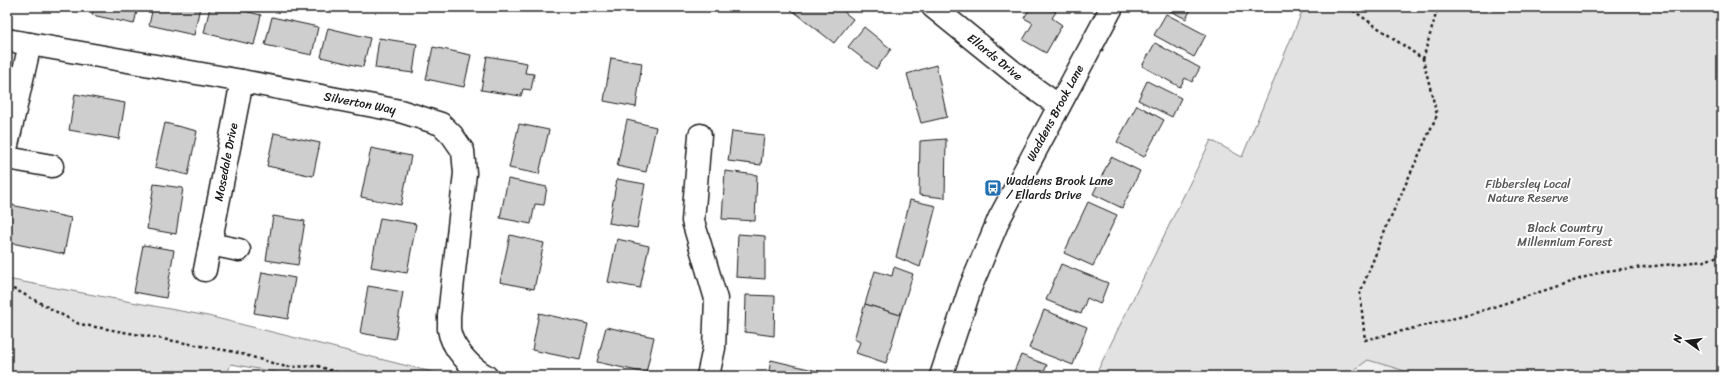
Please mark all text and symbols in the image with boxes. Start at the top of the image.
street label: Ellards Drive [962,28,1028,86]
street label: Waddens Brook Lane [1020,60,1090,165]
street label: Silverton Way [322,85,399,121]
street label: Mosedale Drive [208,121,244,203]
place label: Waddens Brook Lane / Ellards Drive [1006,170,1113,206]
park label: Fibbersley Local Nature Reserve [1486,173,1571,209]
bus stop icon: Waddens Brook Lane / Ellards Drive [983,178,1003,198]
park label: Black Country Millennium Forest [1517,217,1613,253]
north arrow [1667,321,1707,361]
text: N [1667,332,1688,346]

